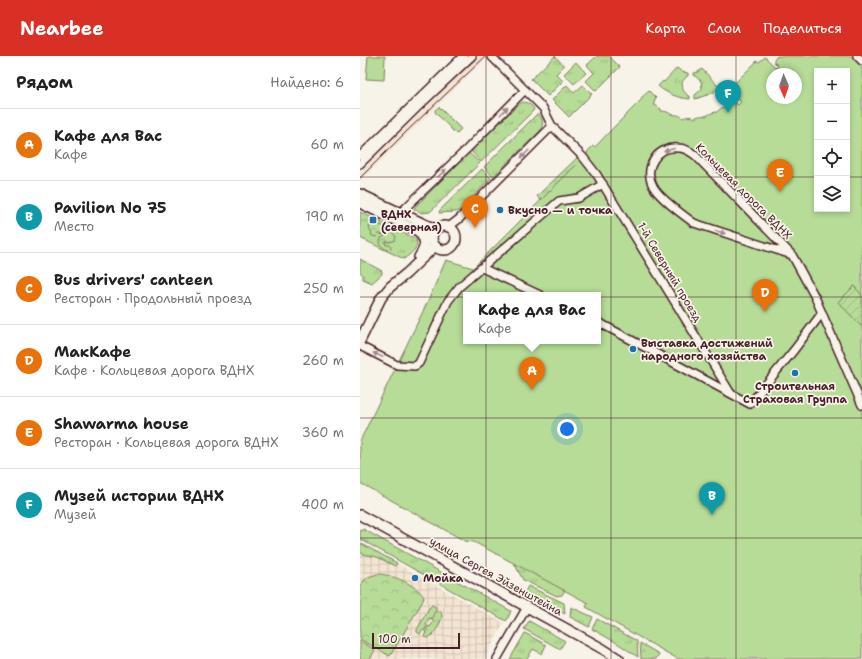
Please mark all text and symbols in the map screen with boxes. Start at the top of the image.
text: Nearbee [20,16,104,41]
text: Карта [645,19,686,37]
text: Слои [708,19,741,37]
text: Поделиться [763,19,842,37]
north arrow [766,68,802,104]
map controls [814,68,850,212]
button: + [814,68,850,104]
text: Рядом [16,71,73,93]
text: Найдено: 6 [270,74,344,91]
pin: F [715,80,741,113]
button: − [814,104,850,140]
one-way arrow [499,106,509,116]
text: Кафе для Вас [54,126,162,146]
text: A [24,136,34,153]
text: 60 m [311,136,344,153]
street label: Кольцевая дорога ВДНХ [692,140,795,243]
button: locate [814,140,850,176]
text: Кафе [54,146,88,163]
one-way arrow [662,147,674,153]
one-way arrow [520,149,530,159]
pin: E [767,159,793,192]
one-way arrow [437,168,447,178]
button: layers [814,176,850,212]
pin: C [462,195,488,228]
text: Pavilion No 75 [54,198,166,218]
place label: Вкусно — и точка [508,203,613,218]
marker: Вкусно — и точка [495,205,505,215]
place label: ВДНХ (северная) [381,207,442,235]
text: B [25,208,33,225]
text: 190 m [305,208,344,225]
marker: ВДНХ (северная) [368,215,378,225]
text: Место [54,218,94,235]
street label: 1-й Северный проезд [634,220,705,325]
one-way arrow [715,229,727,235]
text: Bus drivers' canteen [54,270,213,290]
pin: D [752,279,778,312]
text: C [25,280,33,297]
text: 250 m [303,280,344,297]
text: Ресторан · Продольный проезд [54,290,252,307]
popup [463,292,601,344]
text: Кафе для Вас [478,300,586,320]
text: Кафе [478,320,512,337]
place label: Выставка достижений народного хозяйства [641,336,773,364]
text: МакКафе [54,342,131,362]
marker: Выставка достижений народного хозяйства [628,344,638,354]
text: D [24,352,34,369]
text: 260 m [302,352,344,369]
one-way arrow [373,352,384,359]
pin: A [519,357,545,390]
text: Кафе · Кольцевая дорога ВДНХ [54,362,254,379]
marker: Строительная Страховая Группа [790,368,800,378]
place label: Строительная Страховая Группа [743,379,848,407]
text: Shawarma house [54,414,189,434]
your location [557,419,577,439]
text: E [25,424,33,441]
text: 360 m [302,424,344,441]
text: Ресторан · Кольцевая дорога ВДНХ [54,434,279,451]
pin: B [699,482,725,515]
text: Музей истории ВДНХ [54,486,224,506]
text: F [25,496,33,513]
text: 400 m [301,496,344,513]
text: Музей [54,506,96,523]
street label: улица Сергея Эйзенштейна [427,534,565,619]
place label: Мойка [423,571,464,586]
marker: Мойка [410,573,420,583]
scale bar [372,631,460,650]
text: 100 m [378,632,411,647]

